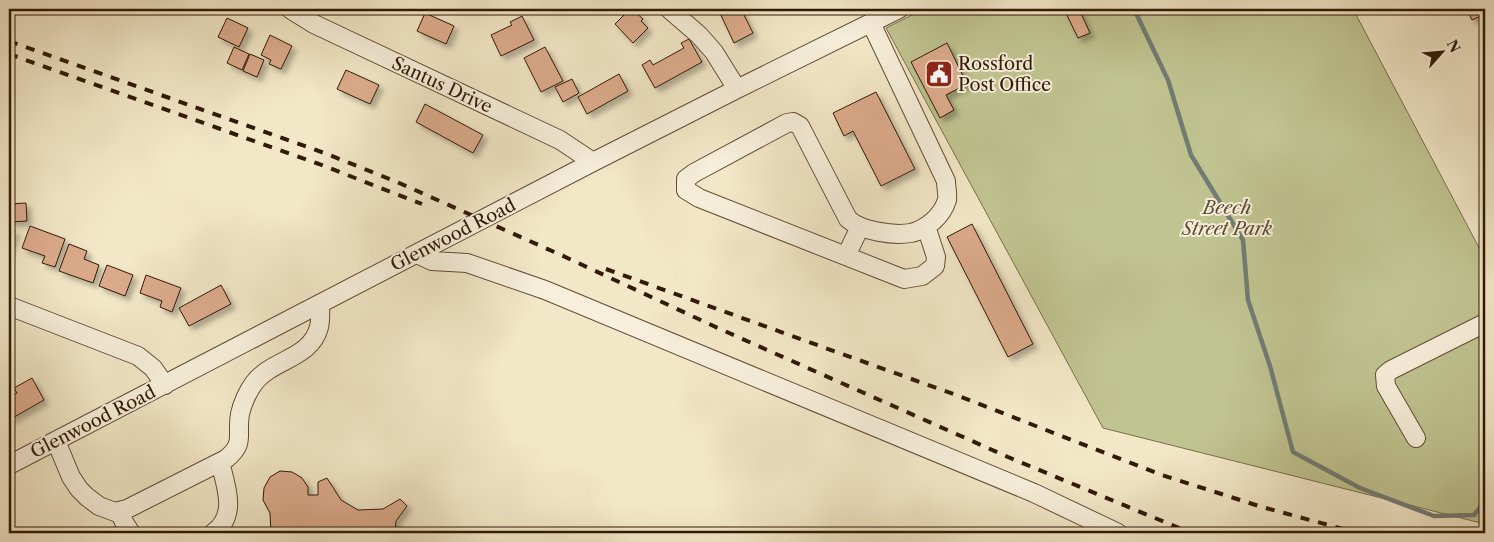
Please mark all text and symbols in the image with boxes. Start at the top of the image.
north arrow [1416,28,1466,78]
text: N [1443,37,1464,56]
street label: Santus Drive [388,52,496,118]
place label: Rossford Post Office [958,53,1051,96]
public building icon: Rossford Post Office [924,59,954,89]
street label: Glenwood Road [387,194,519,276]
park label: Beech Street Park [1181,197,1273,240]
street label: Glenwood Road [27,381,159,463]

